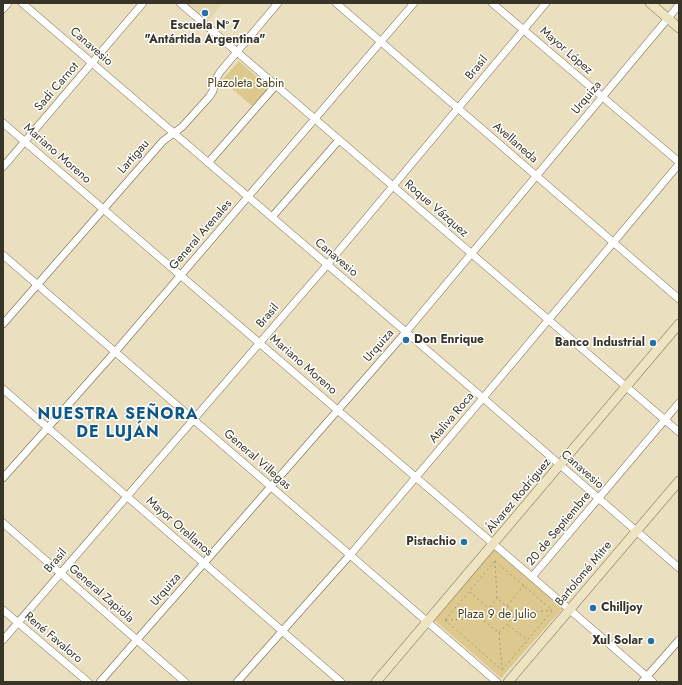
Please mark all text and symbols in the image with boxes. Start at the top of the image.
marker: Escuela Nº 7 "Antártida Argentina" [200,8,210,18]
place label: Escuela Nº 7 "Antártida Argentina" [144,19,266,47]
street label: Mayor López [537,24,595,78]
street label: Canavesio [67,25,115,69]
street label: Brasil [463,53,491,83]
street label: Sadi Carnot [32,60,82,114]
park label: Plazoleta Sabin [208,77,284,91]
street label: Urquiza [569,78,605,118]
street label: Avellaneda [490,120,540,166]
street label: Mariano Moreno [21,121,93,187]
street label: Lartigau [115,137,153,177]
street label: Roque Vázquez [401,177,471,241]
street label: General Arenales [167,197,235,273]
street label: Canavesio [312,236,360,280]
street label: Brasil [254,301,282,331]
street label: Urquiza [361,327,397,365]
street label: Mariano Moreno [267,332,339,398]
place label: Don Enrique [414,333,484,347]
marker: Don Enrique [401,335,411,345]
place label: Banco Industrial [555,336,645,350]
marker: Banco Industrial [648,338,658,348]
street label: Ataliva Roca [427,390,477,446]
district label: NUESTRA SEÑORA DE LUJÁN [37,405,199,443]
street label: General Villegas [220,427,294,493]
street label: Canavesio [558,448,606,492]
street label: Álvarez Rodríguez [484,456,554,536]
street label: 20 de Septiembre [524,489,594,569]
street label: Mayor Orellanos [143,494,215,560]
place label: Pistachio [406,535,456,549]
marker: Pistachio [459,537,469,547]
street label: Bartolomé Mitre [553,539,615,609]
street label: Brasil [42,546,70,576]
street label: General Zapiola [65,562,137,626]
street label: Urquiza [148,571,184,609]
place label: Chilljoy [601,601,642,615]
marker: Chilljoy [588,603,598,613]
park label: Plaza 9 de Julio [458,608,536,622]
street label: René Favaloro [21,610,85,666]
place label: Xul Solar [592,634,643,648]
marker: Xul Solar [646,636,656,646]

